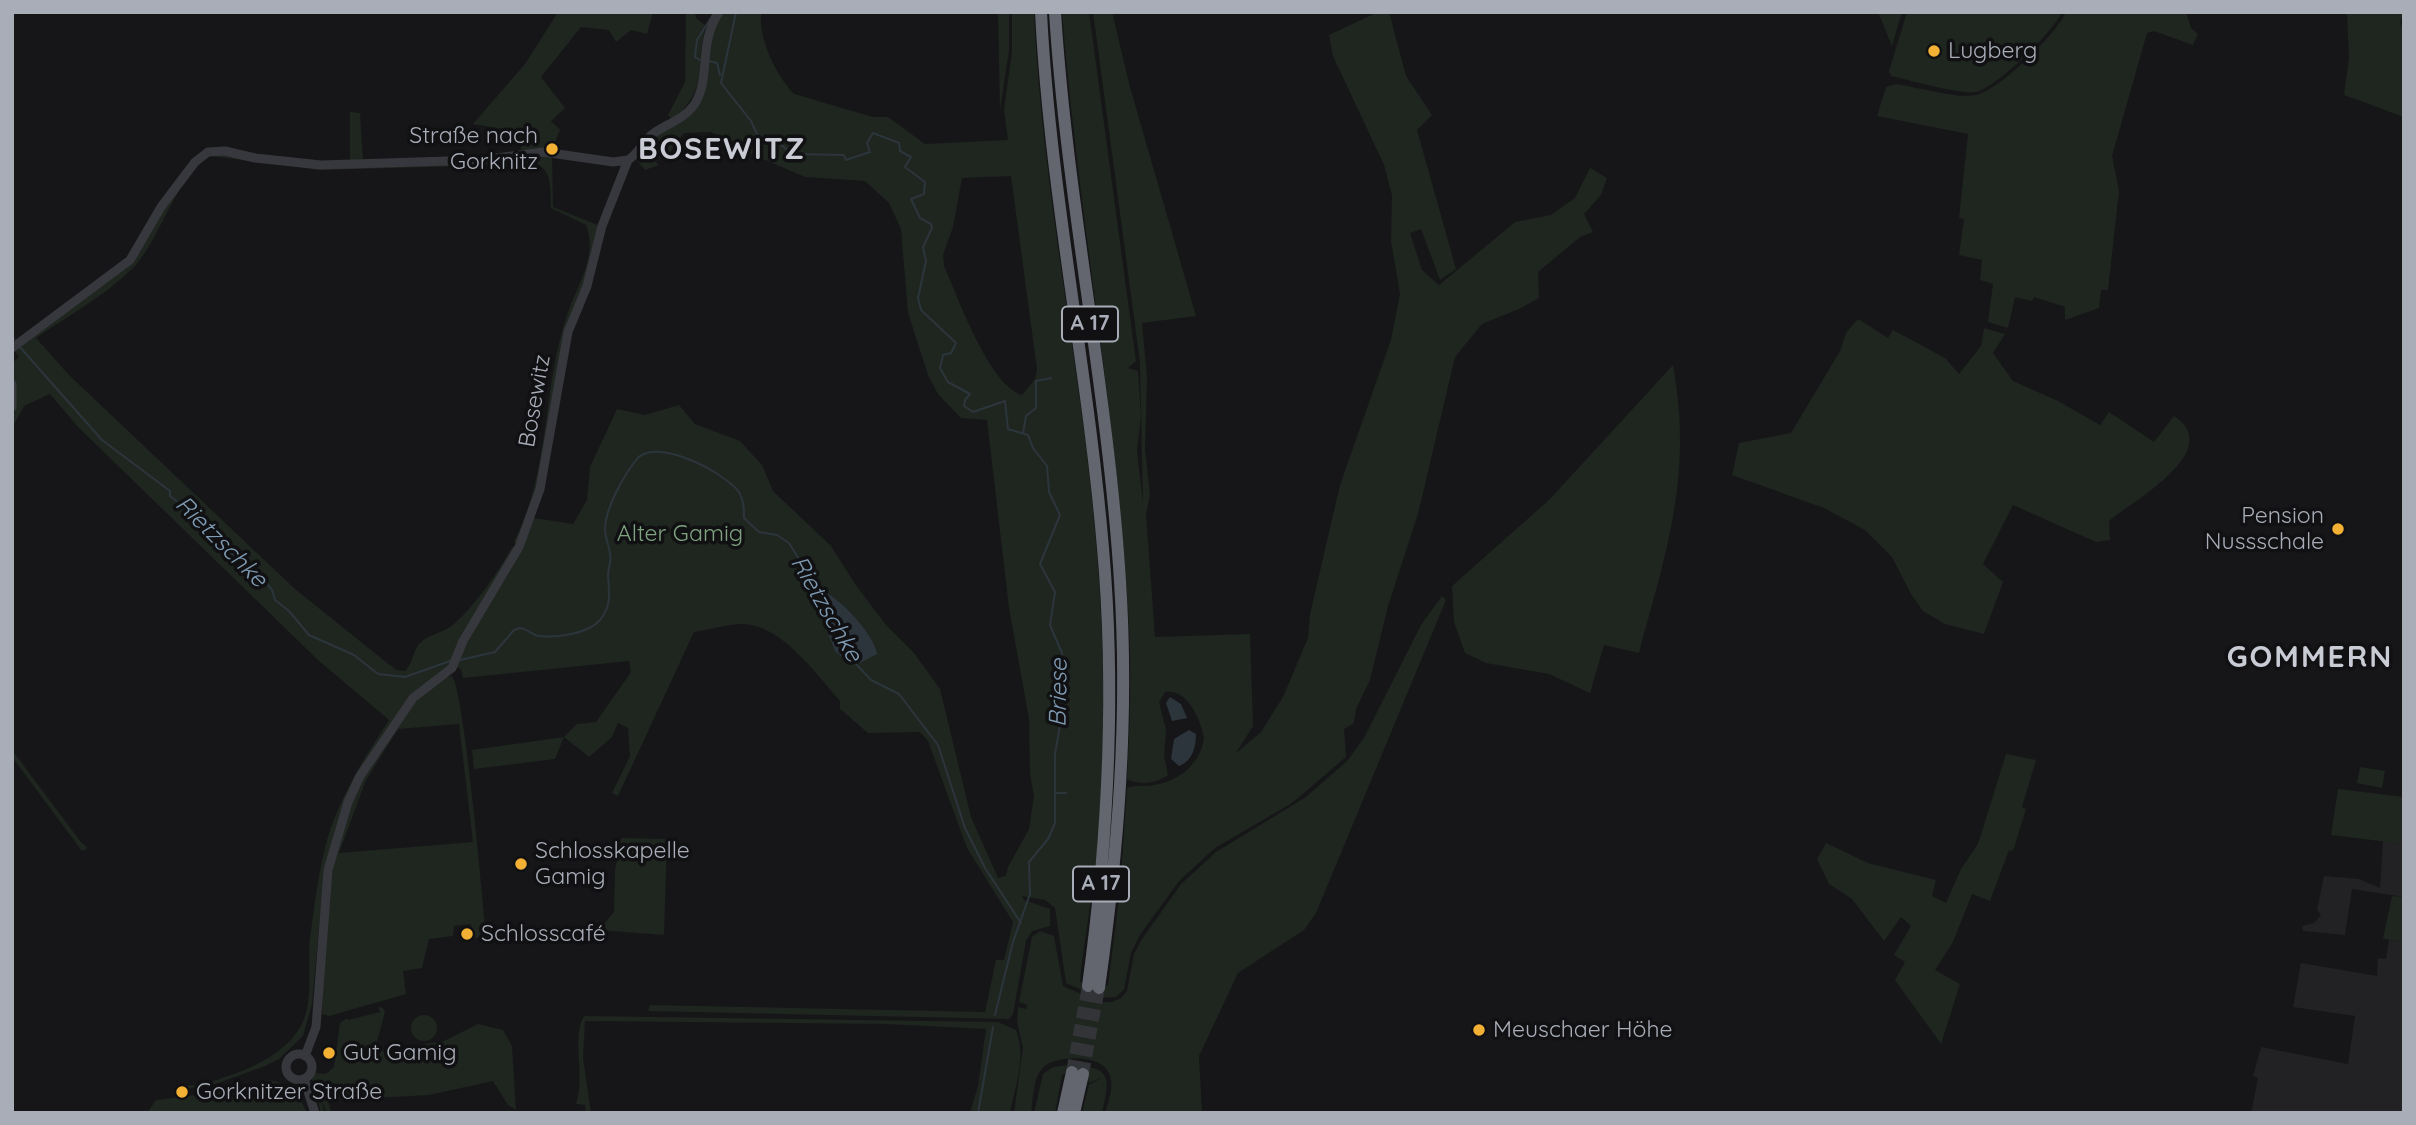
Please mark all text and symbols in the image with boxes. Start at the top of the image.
place label: Lugberg [1948,37,2037,65]
marker: Lugberg [1926,43,1942,59]
place label: Straße nach Gorknitz [409,122,538,176]
district label: BOSEWITZ [639,132,805,168]
marker: Straße nach Gorknitz [544,141,560,157]
road number: A 17 [1062,306,1118,342]
street label: Bosewitz [513,352,557,450]
water label: Rietzschke [169,490,273,594]
place label: Pension Nussschale [2205,502,2324,556]
park label: Alter Gamig [617,520,743,548]
marker: Pension Nussschale [2330,521,2346,537]
water label: Rietzschke [784,551,868,667]
district label: GOMMERN [2228,640,2392,676]
water label: Briese [1044,659,1074,727]
place label: Schlosskapelle Gamig [535,837,690,891]
marker: Schlosskapelle Gamig [513,856,529,872]
road number: A 17 [1073,866,1129,902]
place label: Schlosscafé [481,920,606,948]
marker: Schlosscafé [459,926,475,942]
place label: Meuschaer Höhe [1493,1016,1672,1044]
marker: Meuschaer Höhe [1471,1022,1487,1038]
place label: Gut Gamig [343,1039,457,1067]
marker: Gut Gamig [321,1045,337,1061]
place label: Gorknitzer Straße [196,1078,382,1106]
marker: Gorknitzer Straße [174,1084,190,1100]

